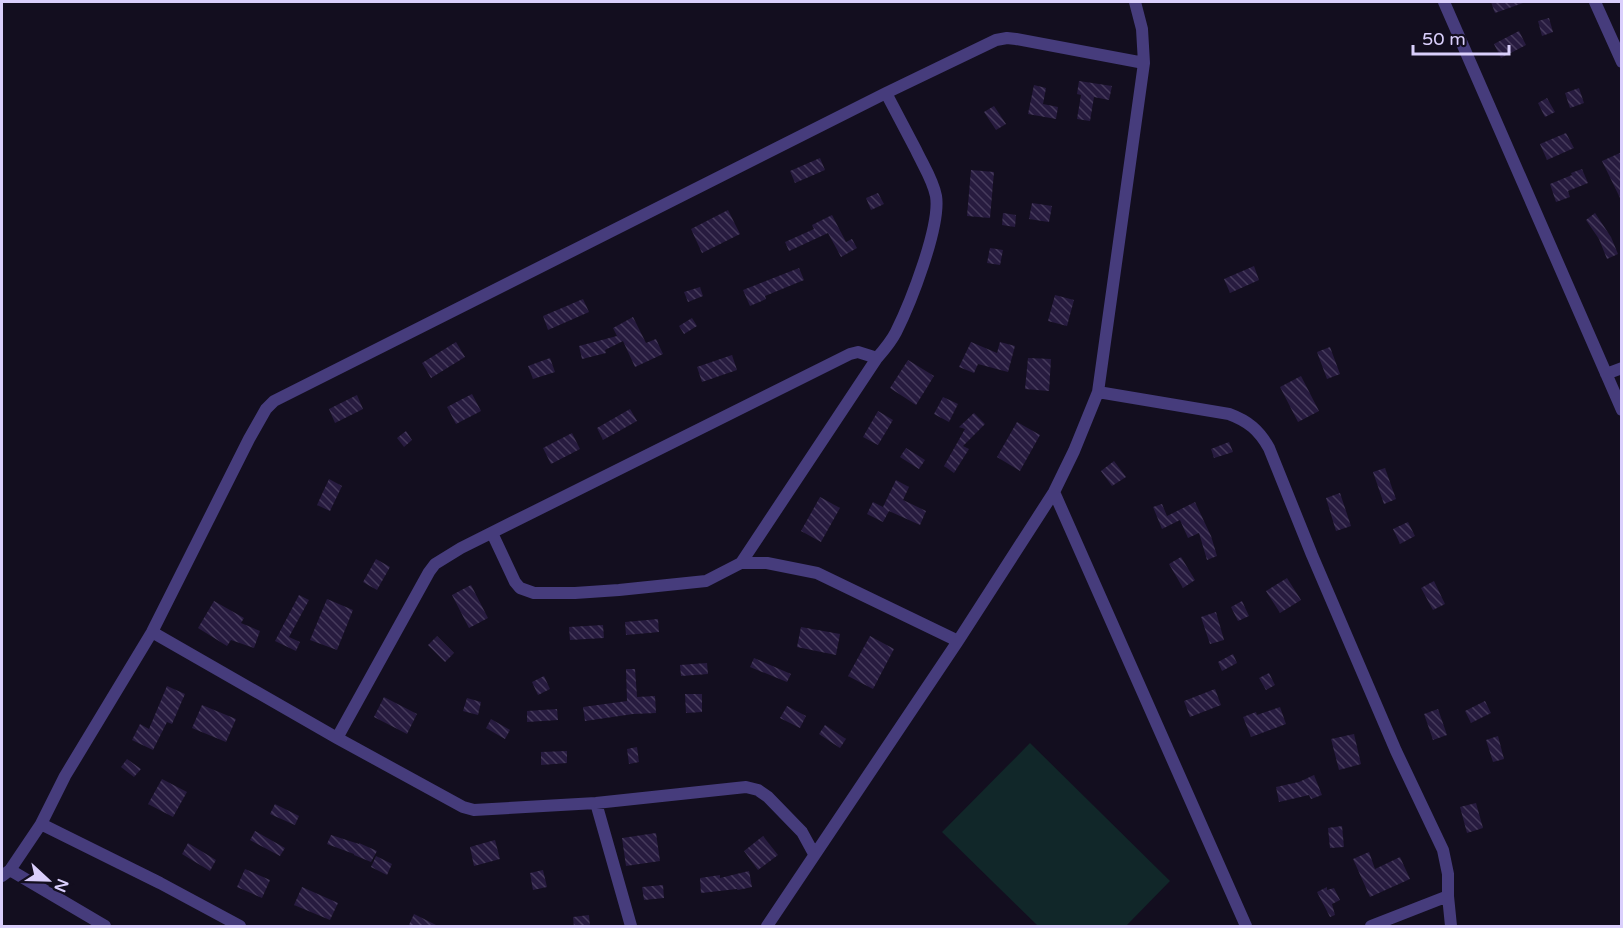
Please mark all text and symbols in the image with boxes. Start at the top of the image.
scale bar [1413,18,1509,56]
text: 50 m [1422,28,1466,50]
north arrow [18,850,78,910]
text: N [49,876,73,895]

